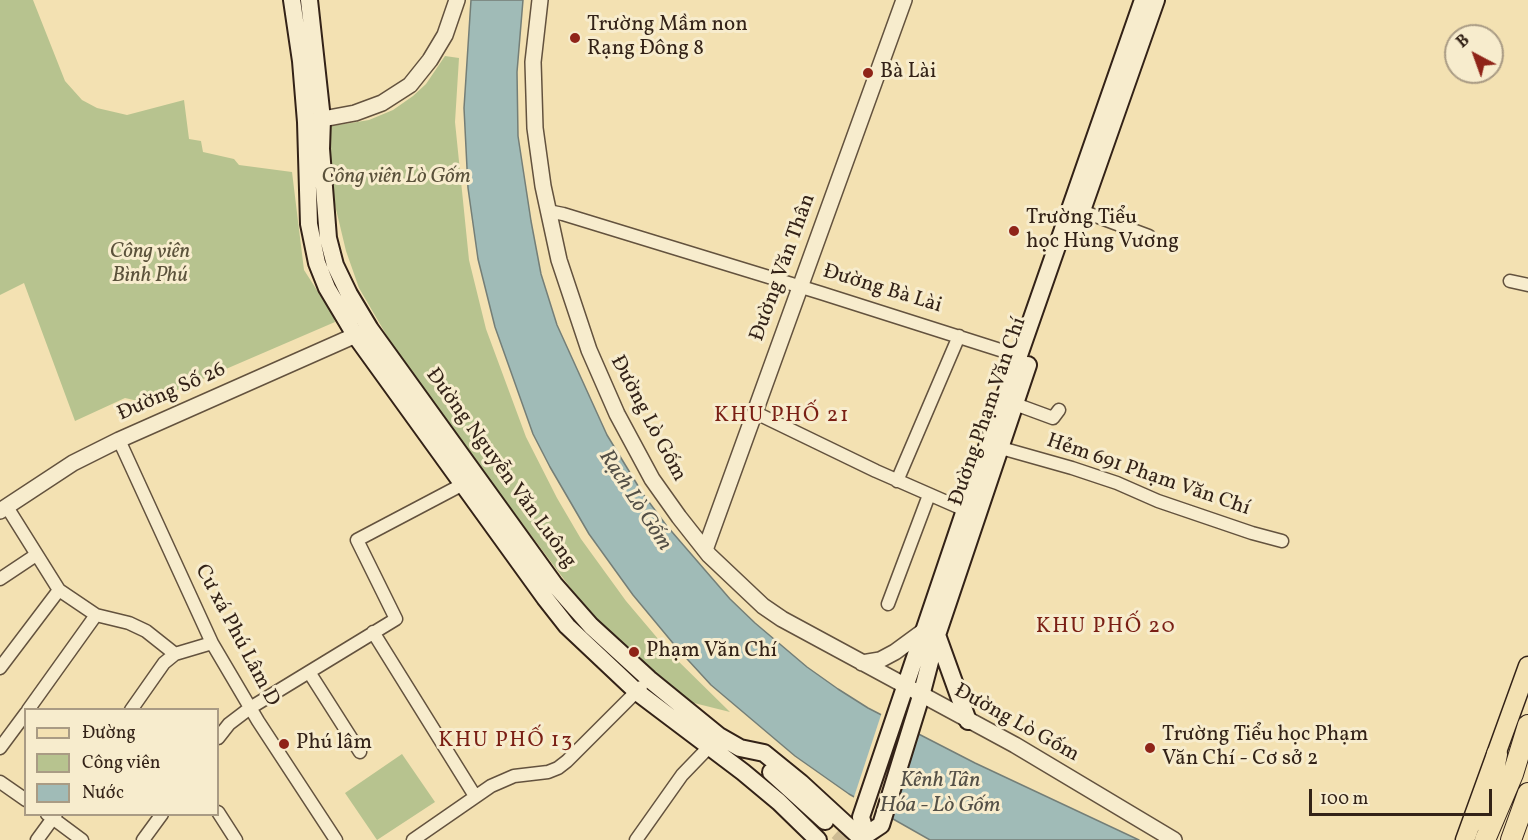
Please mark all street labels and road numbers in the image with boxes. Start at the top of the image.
street label: Đường Văn Thân [746,191,822,345]
street label: Đường Bà Lài [819,260,945,320]
street label: Đường Phạm Văn Chí [945,314,1033,510]
street label: Đường Lò Gốm [603,352,691,486]
street label: Đường Số 26 [114,358,230,428]
street label: Đường Nguyễn Văn Luông [419,364,581,574]
street label: Hẻm 691 Phạm Văn Chí [1043,429,1253,523]
street label: Cư xá Phú Lâm D [188,561,284,711]
street label: Đường Lò Gốm [949,679,1083,769]

